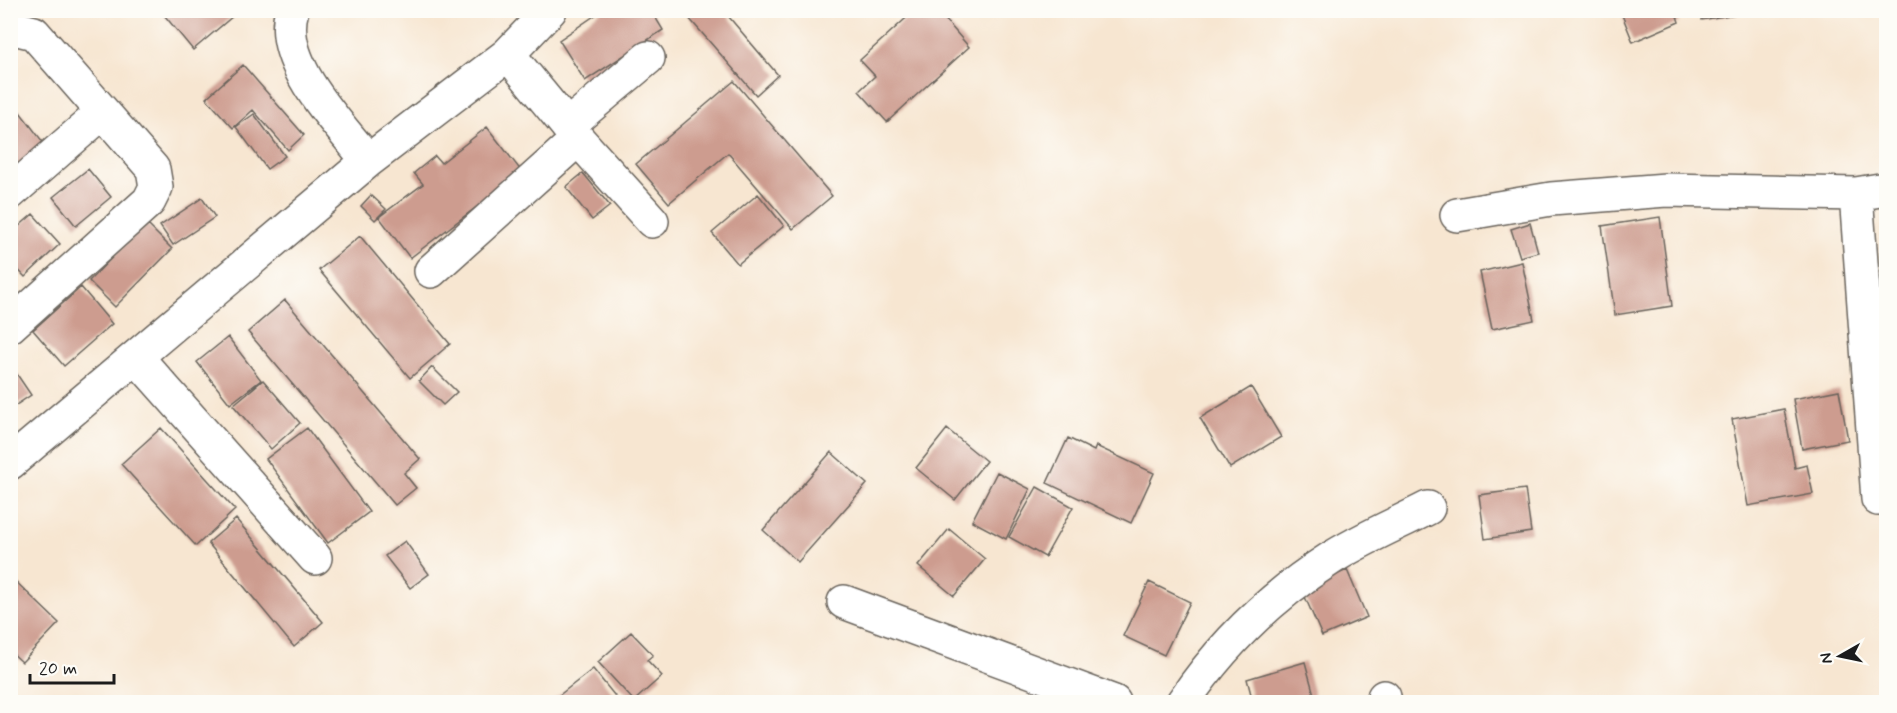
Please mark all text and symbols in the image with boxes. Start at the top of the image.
north arrow [1810,626,1870,686]
scale bar [30,647,114,685]
text: N [1815,651,1838,665]
text: 20 m [39,657,77,681]

